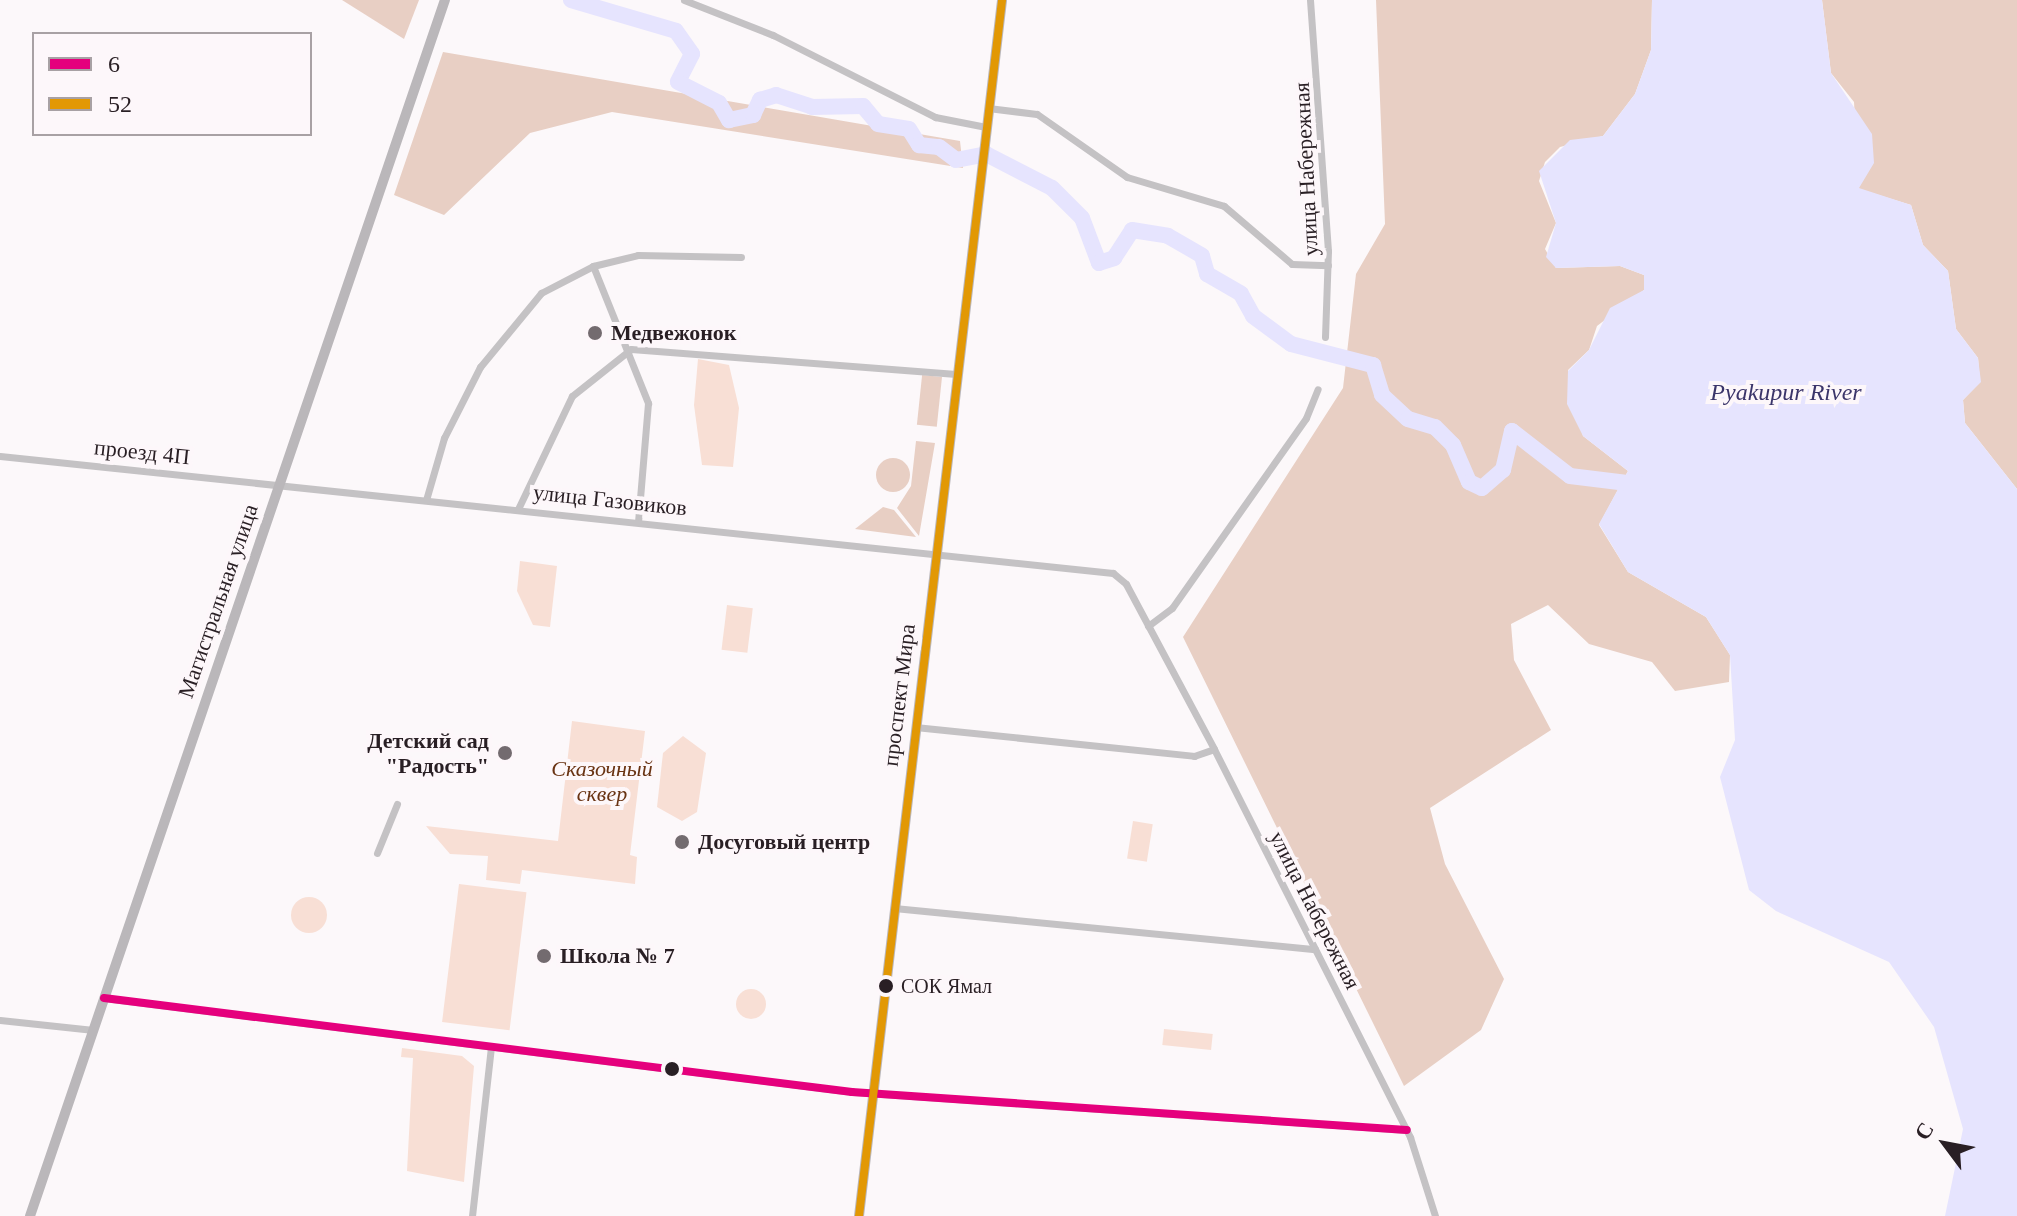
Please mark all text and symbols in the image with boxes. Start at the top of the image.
legend [32,32,312,136]
text: 6 [108,51,120,77]
street label: улица Набережная [1288,82,1324,256]
text: 52 [108,91,132,117]
place label: Медвежонок [611,320,736,346]
marker: Медвежонок [586,324,604,342]
water label: Pyakupur River [1710,379,1862,407]
street label: проезд 4П [93,434,191,470]
street label: улица Газовиков [532,479,688,521]
street label: Магистральная улица [172,501,264,701]
street label: проспект Мира [877,622,921,768]
place label: Детский сад "Радость" [367,727,489,778]
marker: Детский сад "Радость" [496,744,514,762]
park label: Сказочный сквер [551,755,653,806]
street label: улица Набережная [1264,827,1366,993]
place label: Досуговый центр [698,829,870,855]
marker: Досуговый центр [673,833,691,851]
place label: Школа № 7 [560,943,675,969]
marker: Школа № 7 [535,947,553,965]
place label: СОК Ямал [901,974,992,998]
marker: СОК Ямал [878,978,894,994]
unlabelled marker [664,1061,680,1077]
north arrow [1905,1104,1985,1184]
text: С [1909,1118,1939,1144]

